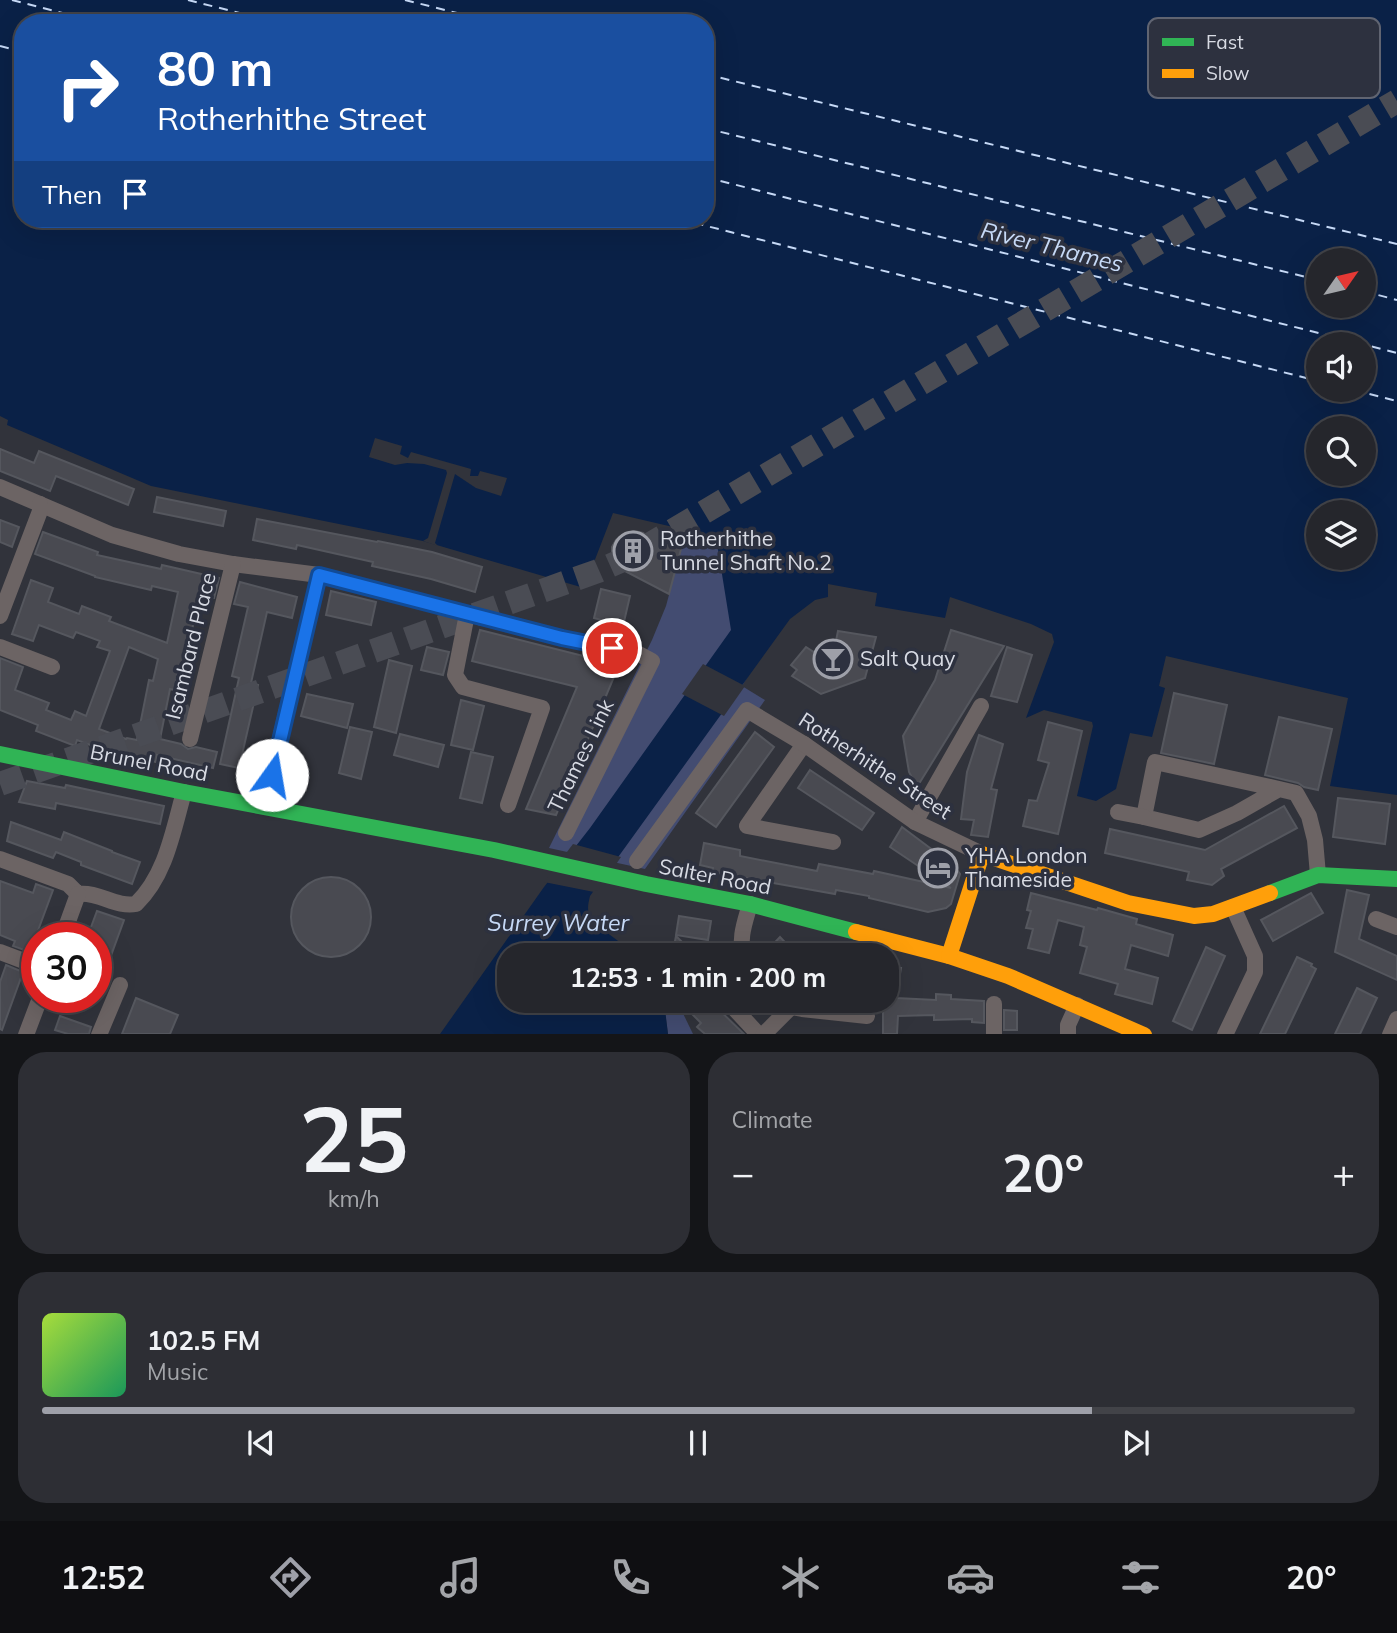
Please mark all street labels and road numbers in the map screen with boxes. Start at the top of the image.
street label: Isambard Place [159,570,221,722]
street label: Thames Link [541,694,619,817]
street label: Rotherhithe Street [794,706,957,824]
street label: Brunel Road [88,738,210,786]
street label: Salter Road [657,852,774,900]

